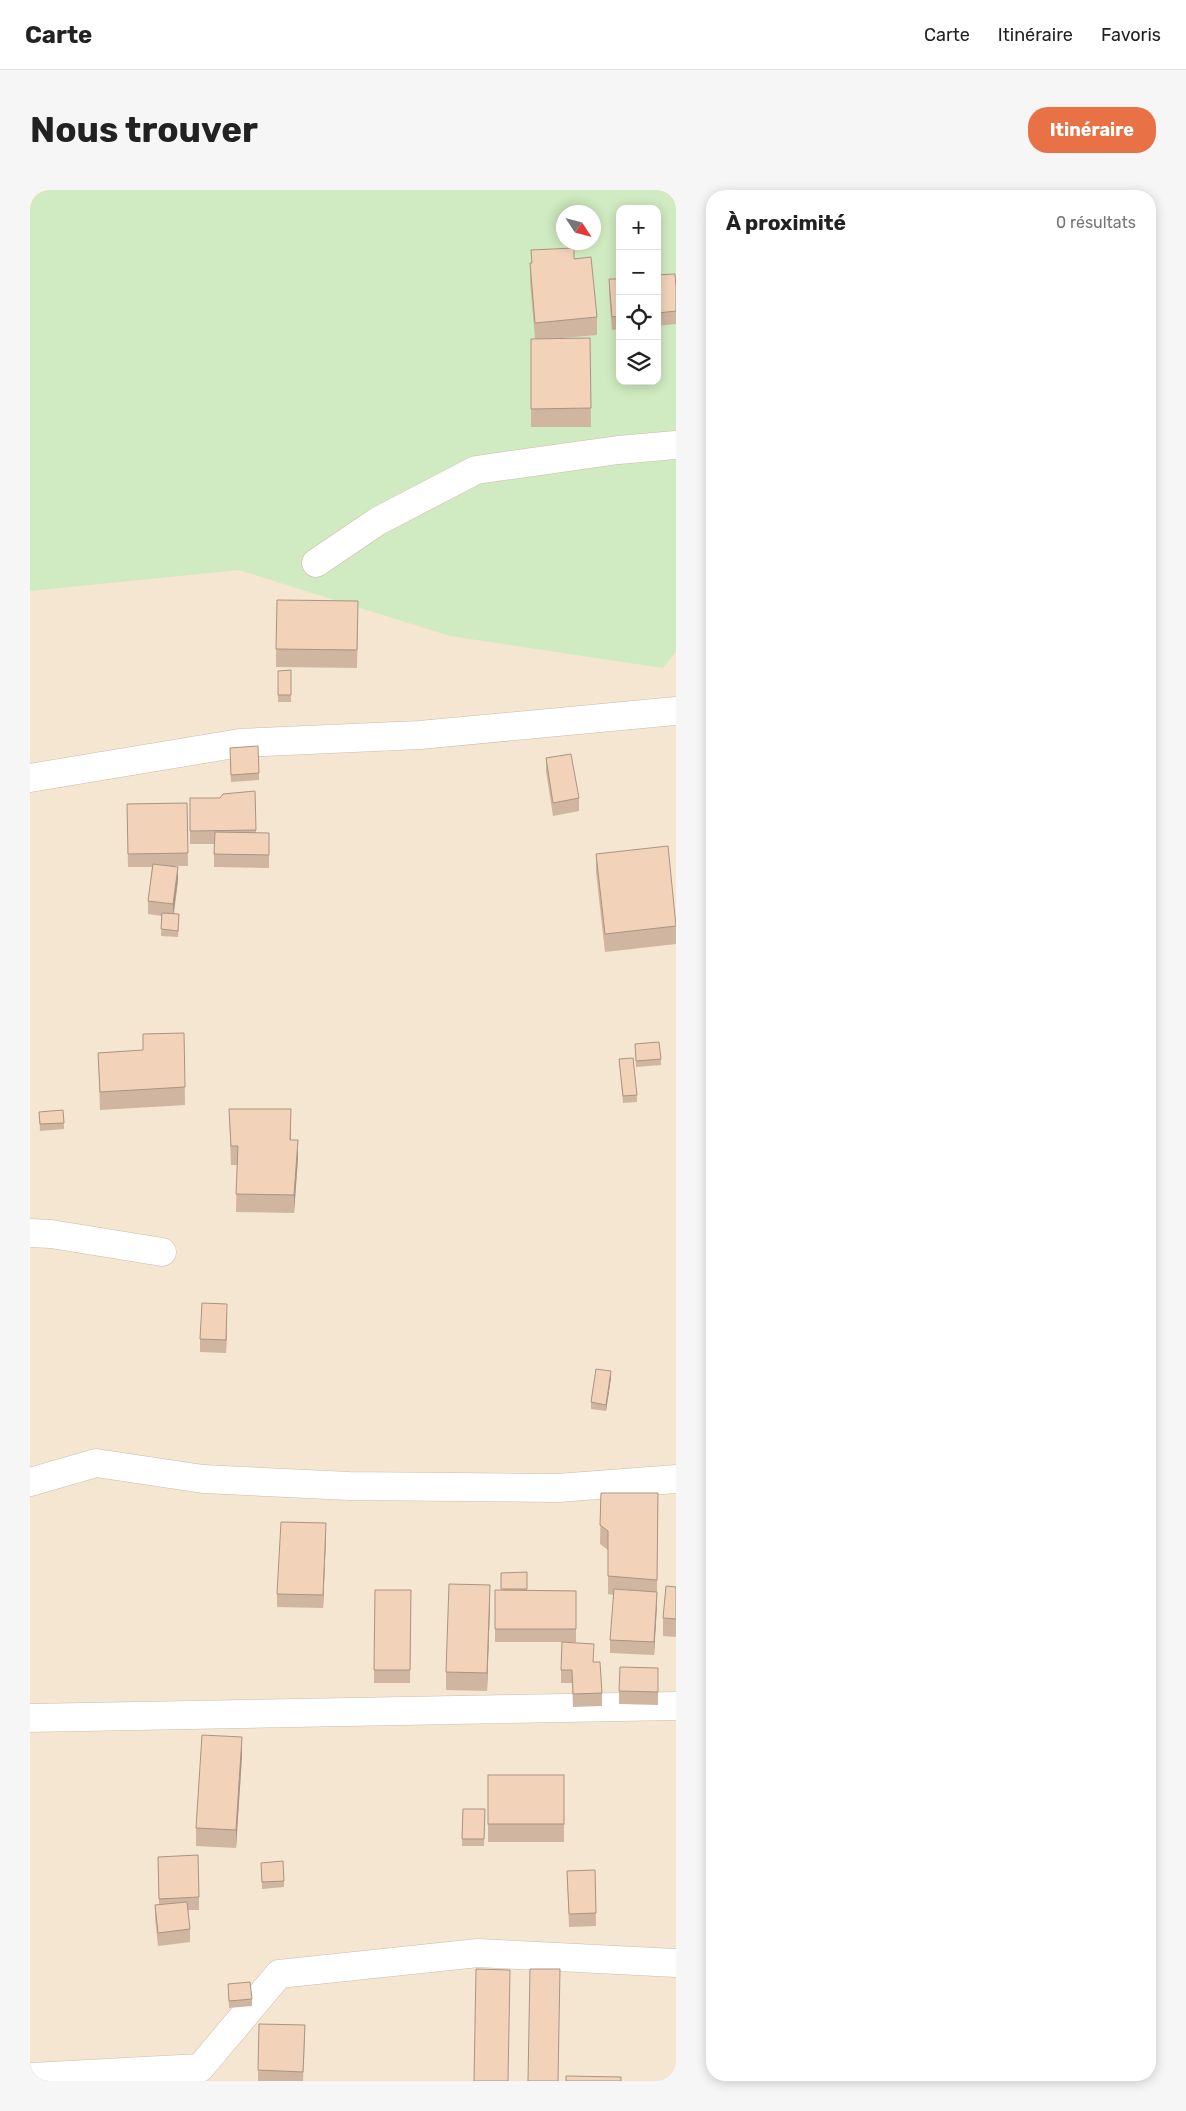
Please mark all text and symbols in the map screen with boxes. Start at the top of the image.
text: Carte [25,21,92,49]
text: Carte [924,24,970,46]
text: Itinéraire [998,24,1073,46]
text: Favoris [1101,24,1161,46]
button: Itinéraire [1028,107,1156,153]
text: Nous trouver [30,109,258,151]
north arrow [556,205,601,250]
map controls [616,205,661,385]
button: + [616,205,661,250]
text: À proximité [726,210,846,235]
text: 0 résultats [1056,213,1136,232]
button: − [616,250,661,295]
button: locate [616,295,661,340]
button: layers [616,340,661,385]

